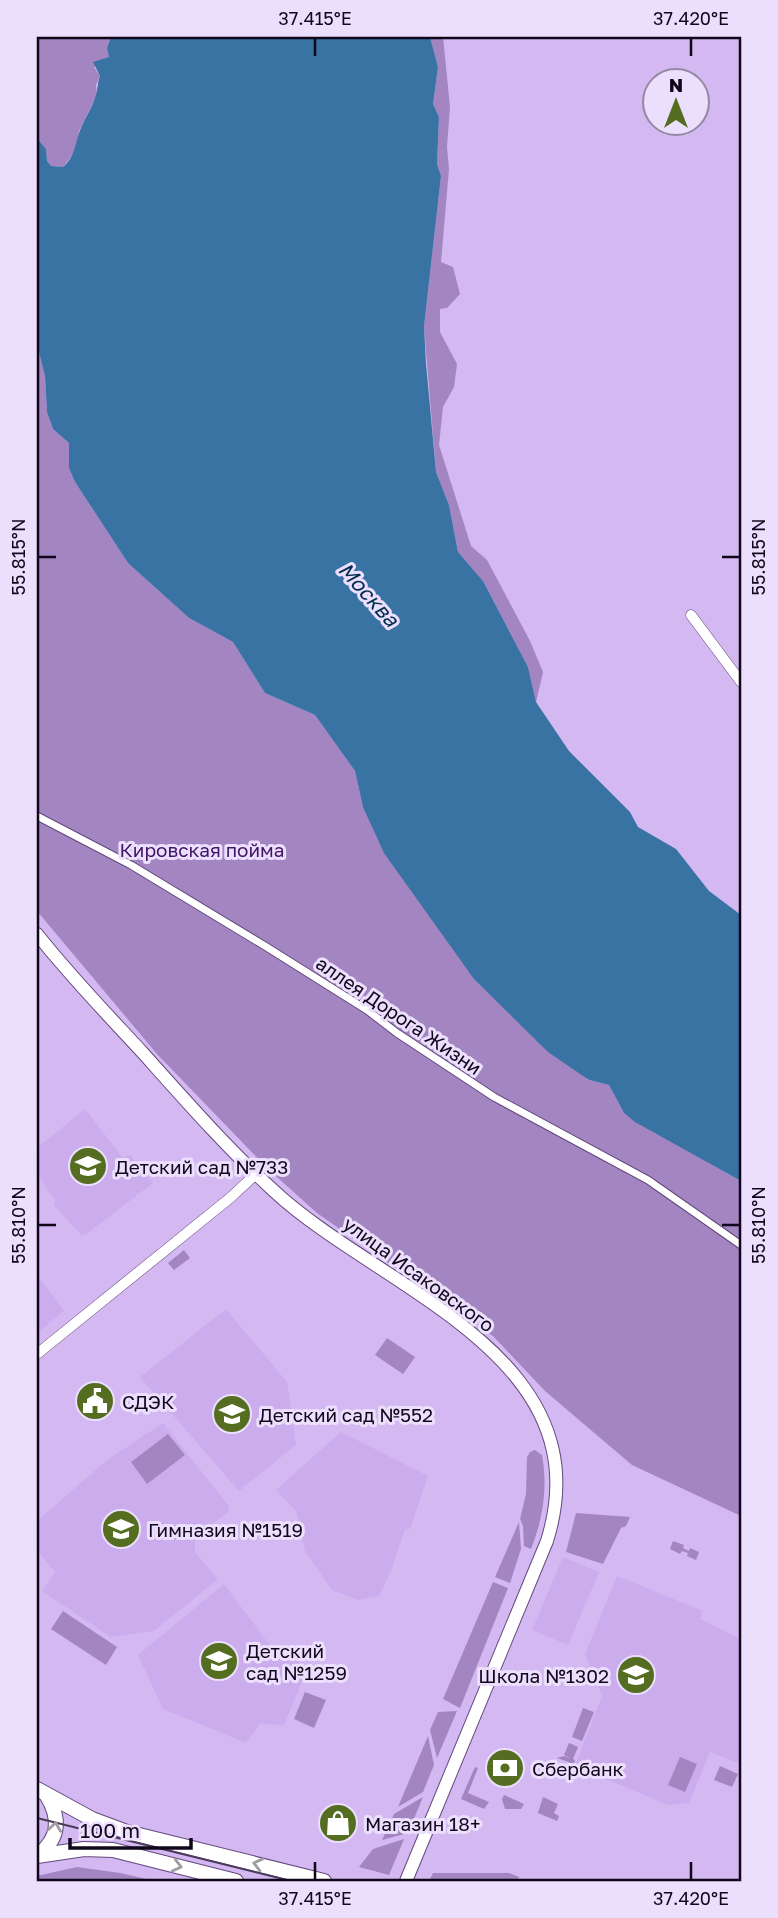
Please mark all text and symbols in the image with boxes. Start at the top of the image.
text: 37.415°E [278,7,352,29]
text: 37.420°E [653,7,729,29]
north arrow [642,66,712,136]
text: N [669,73,683,96]
text: 55.815°N [7,518,29,596]
text: 55.815°N [747,518,769,596]
water label: Москва [333,556,405,632]
park label: Кировская пойма [120,838,284,861]
street label: аллея Дорога Жизни [312,951,486,1079]
school or university icon: Детский сад №733 [67,1145,109,1187]
place label: Детский сад №733 [115,1155,288,1178]
text: 55.810°N [7,1186,29,1264]
text: 55.810°N [747,1186,769,1264]
street label: улица Исаковского [339,1212,499,1336]
public building icon: СДЭК [74,1380,116,1422]
place label: СДЭК [122,1390,174,1413]
school or university icon: Детский сад №552 [211,1393,253,1435]
place label: Детский сад №552 [259,1403,433,1426]
school or university icon: Гимназия №1519 [100,1508,142,1550]
place label: Гимназия №1519 [148,1518,303,1541]
place label: Детский сад №1259 [246,1639,347,1684]
school or university icon: Детский сад №1259 [198,1640,240,1682]
school or university icon: Школа №1302 [615,1654,657,1696]
place label: Школа №1302 [478,1664,609,1687]
bank icon: Сбербанк [484,1747,526,1789]
place label: Сбербанк [532,1757,624,1780]
shop icon: Магазин 18+ [317,1802,359,1844]
scale bar [70,1806,191,1850]
place label: Магазин 18+ [365,1812,480,1835]
text: 100 m [80,1817,140,1843]
one-way arrow [47,1821,62,1833]
one-way arrow [171,1858,183,1872]
one-way arrow [252,1858,264,1872]
text: 37.415°E [278,1887,352,1909]
text: 37.420°E [653,1887,729,1909]

